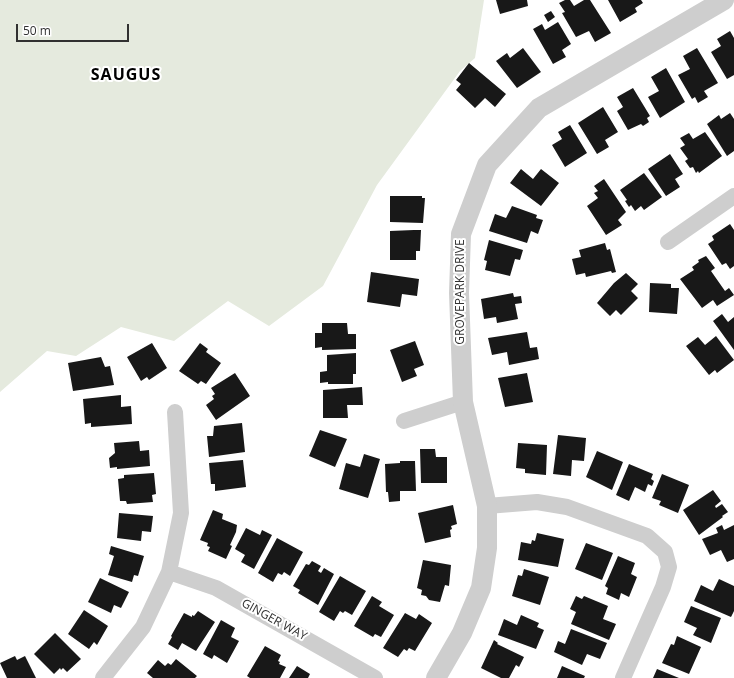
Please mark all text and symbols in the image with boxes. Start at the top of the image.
scale bar [18,16,131,42]
text: 50 m [23,22,51,39]
district label: SAUGUS [91,65,161,85]
street label: GROVEPARK DRIVE [454,239,468,345]
street label: GINGER WAY [239,596,309,644]

